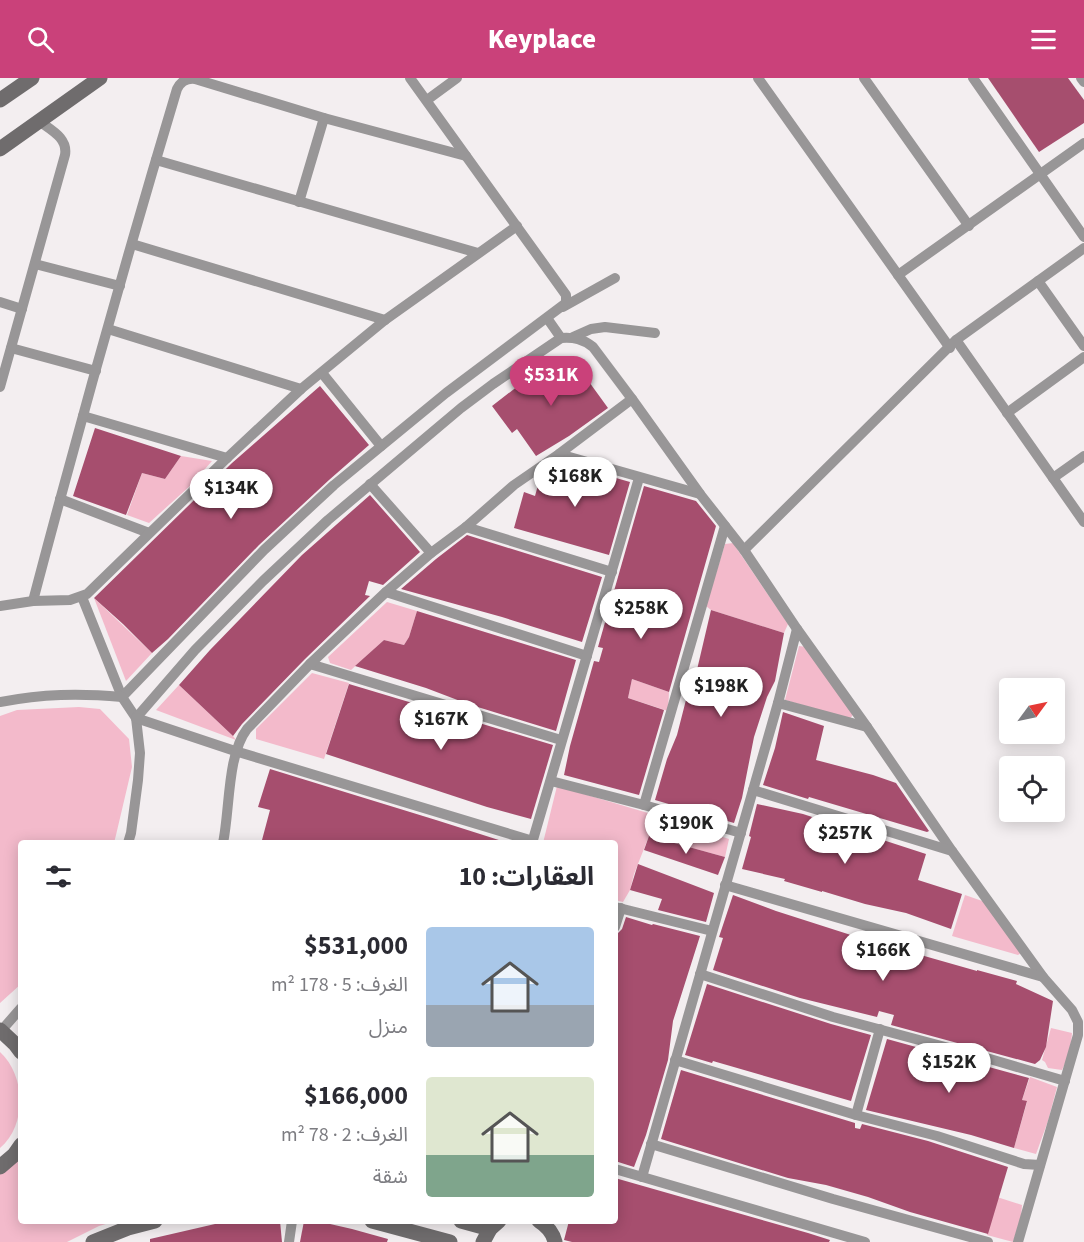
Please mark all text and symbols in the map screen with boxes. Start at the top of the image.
text: Keyplace [488,20,596,59]
icon: search [24,23,57,56]
icon: menu [1027,23,1060,56]
pin: $531K [509,356,593,407]
text: $531K [524,361,578,389]
pin: $168K [533,457,617,508]
text: $168K [548,462,602,490]
pin: $134K [189,469,273,520]
text: $134K [204,474,258,502]
pin: $258K [599,589,683,640]
text: $258K [614,594,668,622]
pin: $198K [679,667,763,718]
text: $198K [694,672,748,700]
north arrow [999,678,1065,744]
map controls [999,678,1065,822]
pin: $167K [399,700,483,751]
text: $167K [414,705,468,733]
button: locate [999,756,1065,822]
pin: $190K [644,804,728,855]
text: $190K [659,809,713,837]
pin: $257K [803,814,887,865]
text: $257K [818,819,872,847]
text: العقارات: 10 [459,858,594,895]
icon: filters [42,860,75,893]
text: $531,000 [304,927,408,964]
pin: $166K [841,931,925,982]
text: $166K [856,936,910,964]
icon: home [474,951,546,1023]
text: الغرف: 5 · 178 m² [271,971,408,999]
text: منزل [369,1013,408,1041]
pin: $152K [907,1043,991,1094]
text: $152K [922,1048,976,1076]
text: $166,000 [304,1077,408,1114]
icon: home [474,1101,546,1173]
text: الغرف: 2 · 78 m² [281,1121,408,1149]
text: شقة [373,1163,408,1191]

